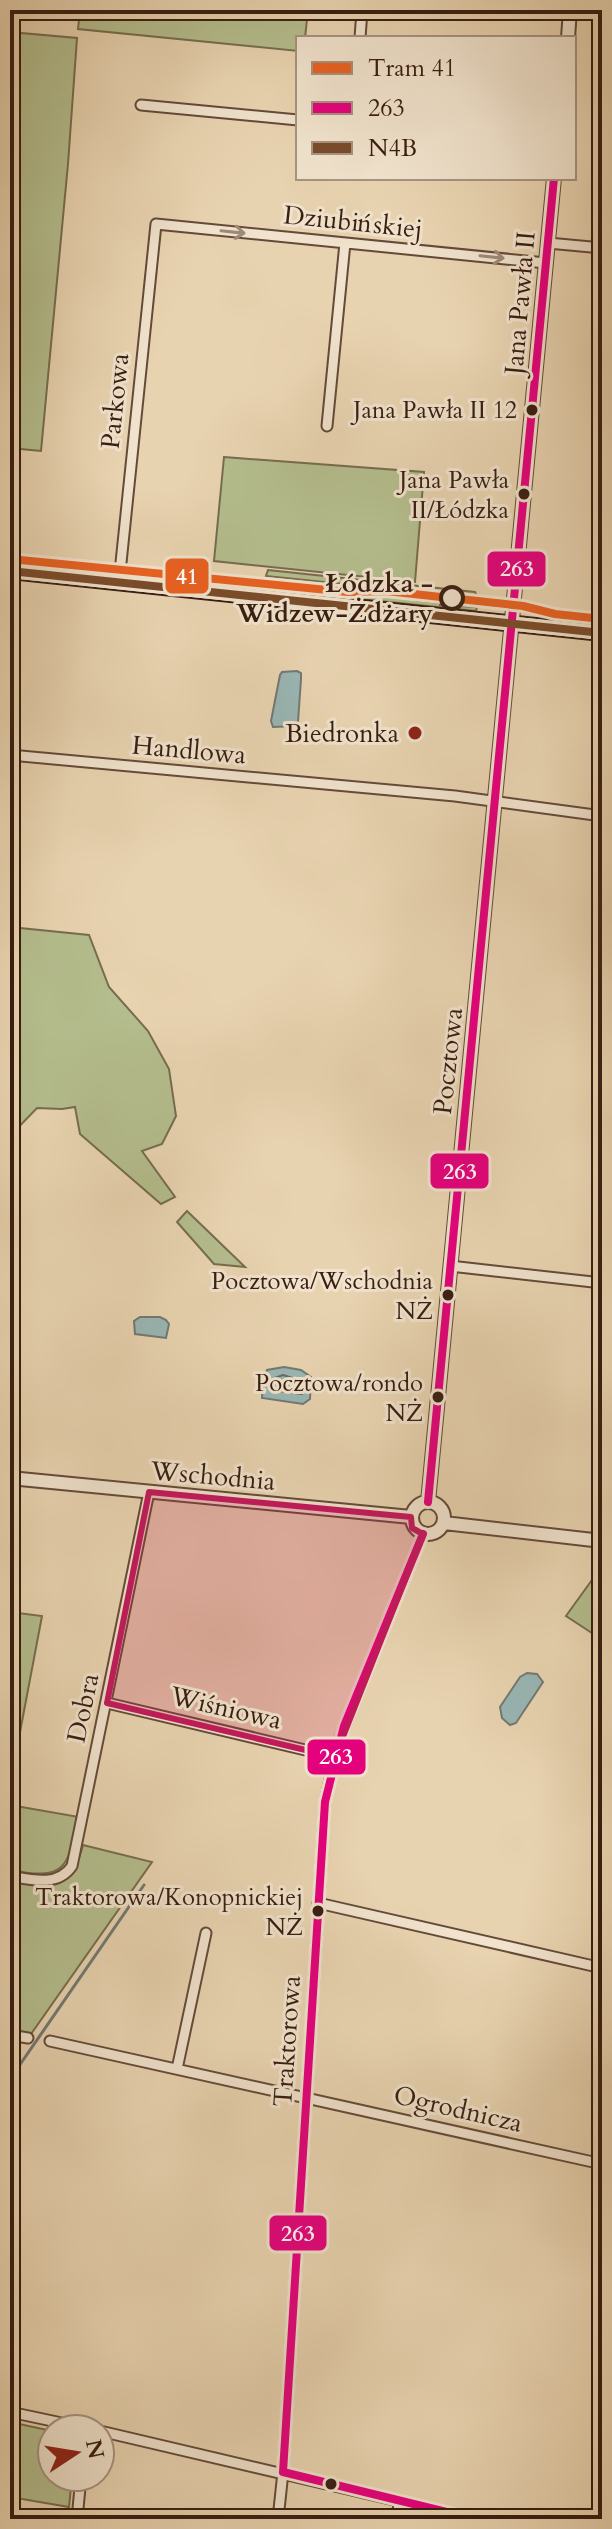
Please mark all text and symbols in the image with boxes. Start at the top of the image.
legend [296,36,576,180]
text: Tram 41 [368,52,456,85]
text: 263 [368,92,405,125]
text: N4B [368,132,417,165]
street label: Dziubińskiej [282,197,424,247]
one-way arrow [219,225,246,240]
street label: Jana Pawła II [496,230,544,380]
one-way arrow [478,250,505,265]
street label: Parkowa [93,351,137,451]
place label: Jana Pawła II 12 [350,394,517,427]
marker: Jana Pawła II 12 [524,402,540,418]
place label: Jana Pawła II/Łódzka [396,464,510,527]
marker: Jana Pawła II/Łódzka [516,486,532,502]
line badge: 263 [486,550,547,588]
text: 263 [500,554,534,584]
line badge: 41 [164,557,210,595]
text: 41 [176,562,198,592]
place label: Łódzka - Widzew-Żdżary [235,566,433,631]
marker: Łódzka - Widzew-Żdżary [440,586,464,610]
place label: Biedronka [285,716,399,751]
marker: Biedronka [406,724,424,742]
street label: Handlowa [131,728,247,772]
street label: Pocztowa [425,1006,471,1116]
line badge: 263 [429,1152,490,1190]
text: 263 [443,1157,477,1187]
place label: Pocztowa/Wschodnia NŻ [211,1265,434,1328]
marker: Pocztowa/Wschodnia NŻ [440,1287,456,1303]
place label: Pocztowa/rondo NŻ [255,1367,423,1430]
marker: Pocztowa/rondo NŻ [430,1389,446,1405]
street label: Wschodnia [148,1453,277,1499]
street label: Dobra [59,1670,107,1746]
street label: Wiśniowa [166,1678,285,1738]
line badge: 263 [306,1738,367,1776]
text: 263 [319,1742,353,1772]
place label: Traktorowa/Konopnickiej NŻ [35,1881,303,1944]
marker: Traktorowa/Konopnickiej NŻ [310,1903,326,1919]
street label: Traktorowa [265,1974,309,2108]
street label: Ogrodnicza [390,2077,526,2141]
line badge: 263 [268,2214,328,2252]
text: 263 [281,2219,315,2249]
north arrow [36,2413,116,2493]
text: N [78,2437,111,2462]
unlabelled marker [323,2476,339,2492]

